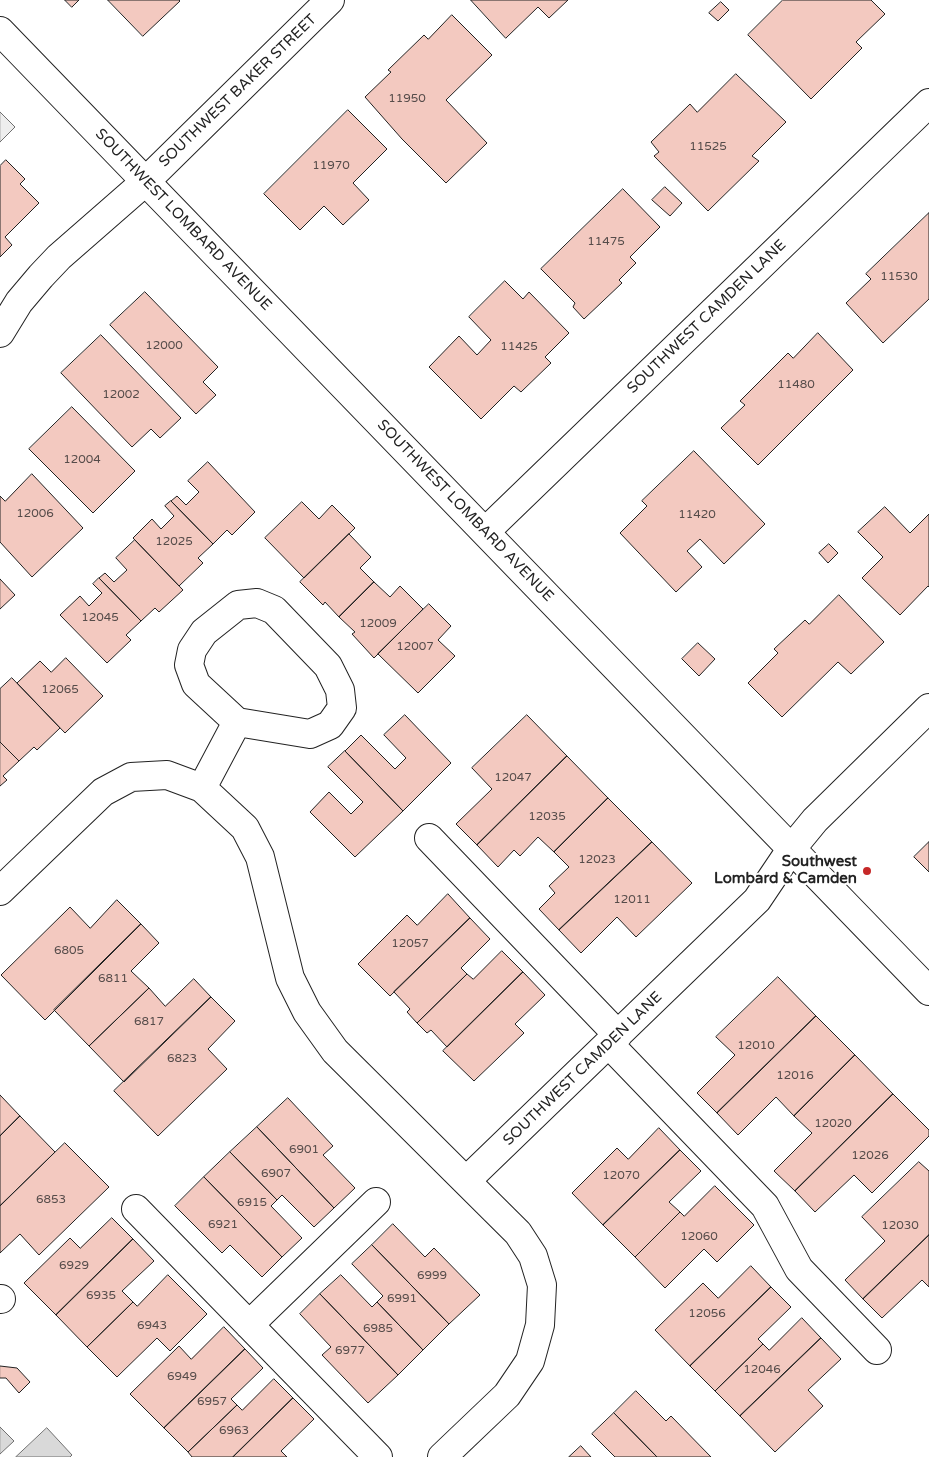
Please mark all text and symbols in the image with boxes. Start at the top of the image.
street label: SOUTHWEST BAKER STREET [155,11,321,171]
house number: 11950 [388,92,426,106]
street label: SOUTHWEST LOMBARD AVENUE [91,125,275,315]
house number: 11525 [689,140,727,154]
house number: 11970 [312,159,350,173]
house number: 11475 [587,235,625,249]
street label: SOUTHWEST CAMDEN LANE [624,236,790,398]
house number: 11530 [880,270,918,284]
house number: 12000 [145,339,183,353]
house number: 11425 [500,340,538,354]
house number: 11480 [777,378,815,392]
house number: 12002 [102,388,140,402]
street label: SOUTHWEST LOMBARD AVENUE [373,416,557,606]
house number: 12004 [63,453,101,467]
house number: 12006 [16,507,54,521]
house number: 11420 [678,508,716,522]
house number: 12025 [155,535,193,549]
house number: 12045 [81,611,119,625]
house number: 12009 [359,617,397,631]
house number: 12007 [396,640,434,654]
house number: 12065 [41,683,79,697]
house number: 12047 [494,771,532,785]
house number: 12035 [528,810,566,824]
house number: 12023 [578,853,616,867]
place label: Southwest Lombard & Camden [714,853,857,888]
marker: Southwest Lombard & Camden [861,865,873,877]
house number: 12011 [613,893,651,907]
house number: 12057 [391,937,429,951]
house number: 6805 [54,944,84,958]
house number: 6811 [98,972,128,986]
street label: SOUTHWEST CAMDEN LANE [500,988,666,1150]
house number: 6817 [134,1015,164,1029]
house number: 12010 [737,1039,775,1053]
house number: 6823 [167,1052,197,1066]
house number: 12016 [776,1069,814,1083]
house number: 12020 [814,1117,852,1131]
house number: 6901 [289,1143,319,1157]
house number: 12026 [851,1149,889,1163]
house number: 6907 [261,1167,291,1181]
house number: 12070 [602,1169,640,1183]
house number: 6853 [36,1193,66,1207]
house number: 6915 [237,1196,267,1210]
house number: 6921 [208,1218,238,1232]
house number: 12030 [881,1219,919,1233]
house number: 12060 [680,1230,718,1244]
house number: 6929 [59,1259,89,1273]
house number: 6999 [417,1269,447,1283]
house number: 6935 [86,1289,116,1303]
house number: 6991 [387,1292,417,1306]
house number: 12056 [688,1307,726,1321]
house number: 6943 [137,1319,167,1333]
house number: 6985 [363,1322,393,1336]
house number: 6977 [335,1344,365,1358]
house number: 12046 [743,1363,781,1377]
house number: 6949 [167,1370,197,1384]
house number: 6957 [197,1395,227,1409]
house number: 6963 [219,1424,249,1438]

